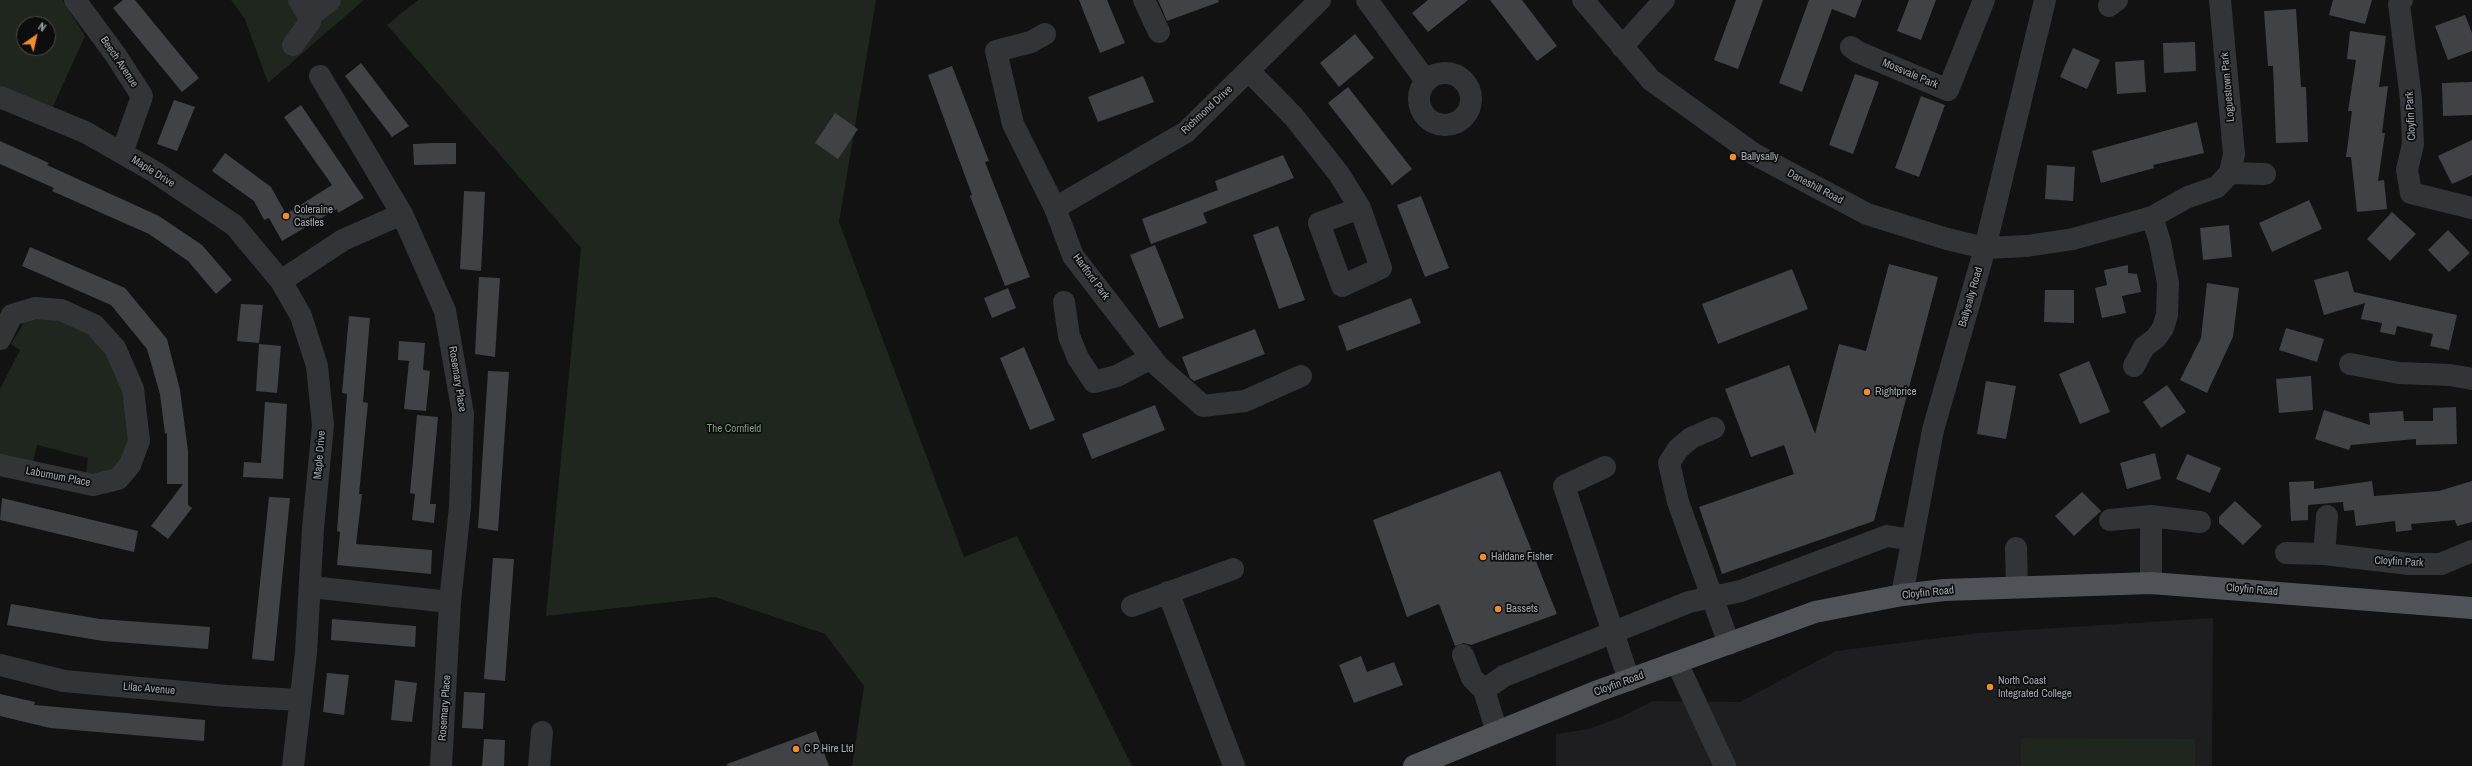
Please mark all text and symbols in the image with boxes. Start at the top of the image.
north arrow [16,16,56,56]
text: N [36,19,49,35]
street label: Beech Avenue [97,34,141,90]
street label: Loguestown Park [2218,52,2238,122]
street label: Mossvale Park [1880,56,1940,92]
street label: Richmond Drive [1179,83,1235,137]
street label: Cloyfin Park [2403,91,2419,141]
place label: Ballysally [1741,150,1779,164]
marker: Ballysally [1728,152,1738,162]
street label: Maple Drive [129,154,177,190]
street label: Daneshill Road [1785,167,1845,207]
place label: Coleraine Castles [294,203,333,229]
marker: Coleraine Castles [281,211,291,221]
street label: Hartford Park [1070,251,1112,303]
street label: Ballysally Road [1956,266,1986,328]
street label: Rosemary Place [445,345,469,413]
place label: Rightprice [1875,385,1917,399]
marker: Rightprice [1862,387,1872,397]
park label: The Cornfield [707,422,761,436]
street label: Maple Drive [311,430,329,480]
street label: Laburnum Place [25,464,91,490]
place label: Haldane Fisher [1491,550,1553,564]
marker: Haldane Fisher [1478,552,1488,562]
street label: Cloyfin Park [2374,554,2424,570]
street label: Cloyfin Road [2225,581,2279,599]
street label: Cloyfin Road [1901,584,1955,602]
place label: Bassets [1506,602,1538,616]
marker: Bassets [1493,604,1503,614]
street label: Cloyfin Road [1592,669,1646,699]
place label: North Coast Integrated College [1998,674,2072,700]
street label: Rosemary Place [436,675,454,741]
street label: Lilac Avenue [123,680,175,698]
marker: North Coast Integrated College [1985,682,1995,692]
place label: C P Hire Ltd [804,742,854,756]
marker: C P Hire Ltd [791,744,801,754]

